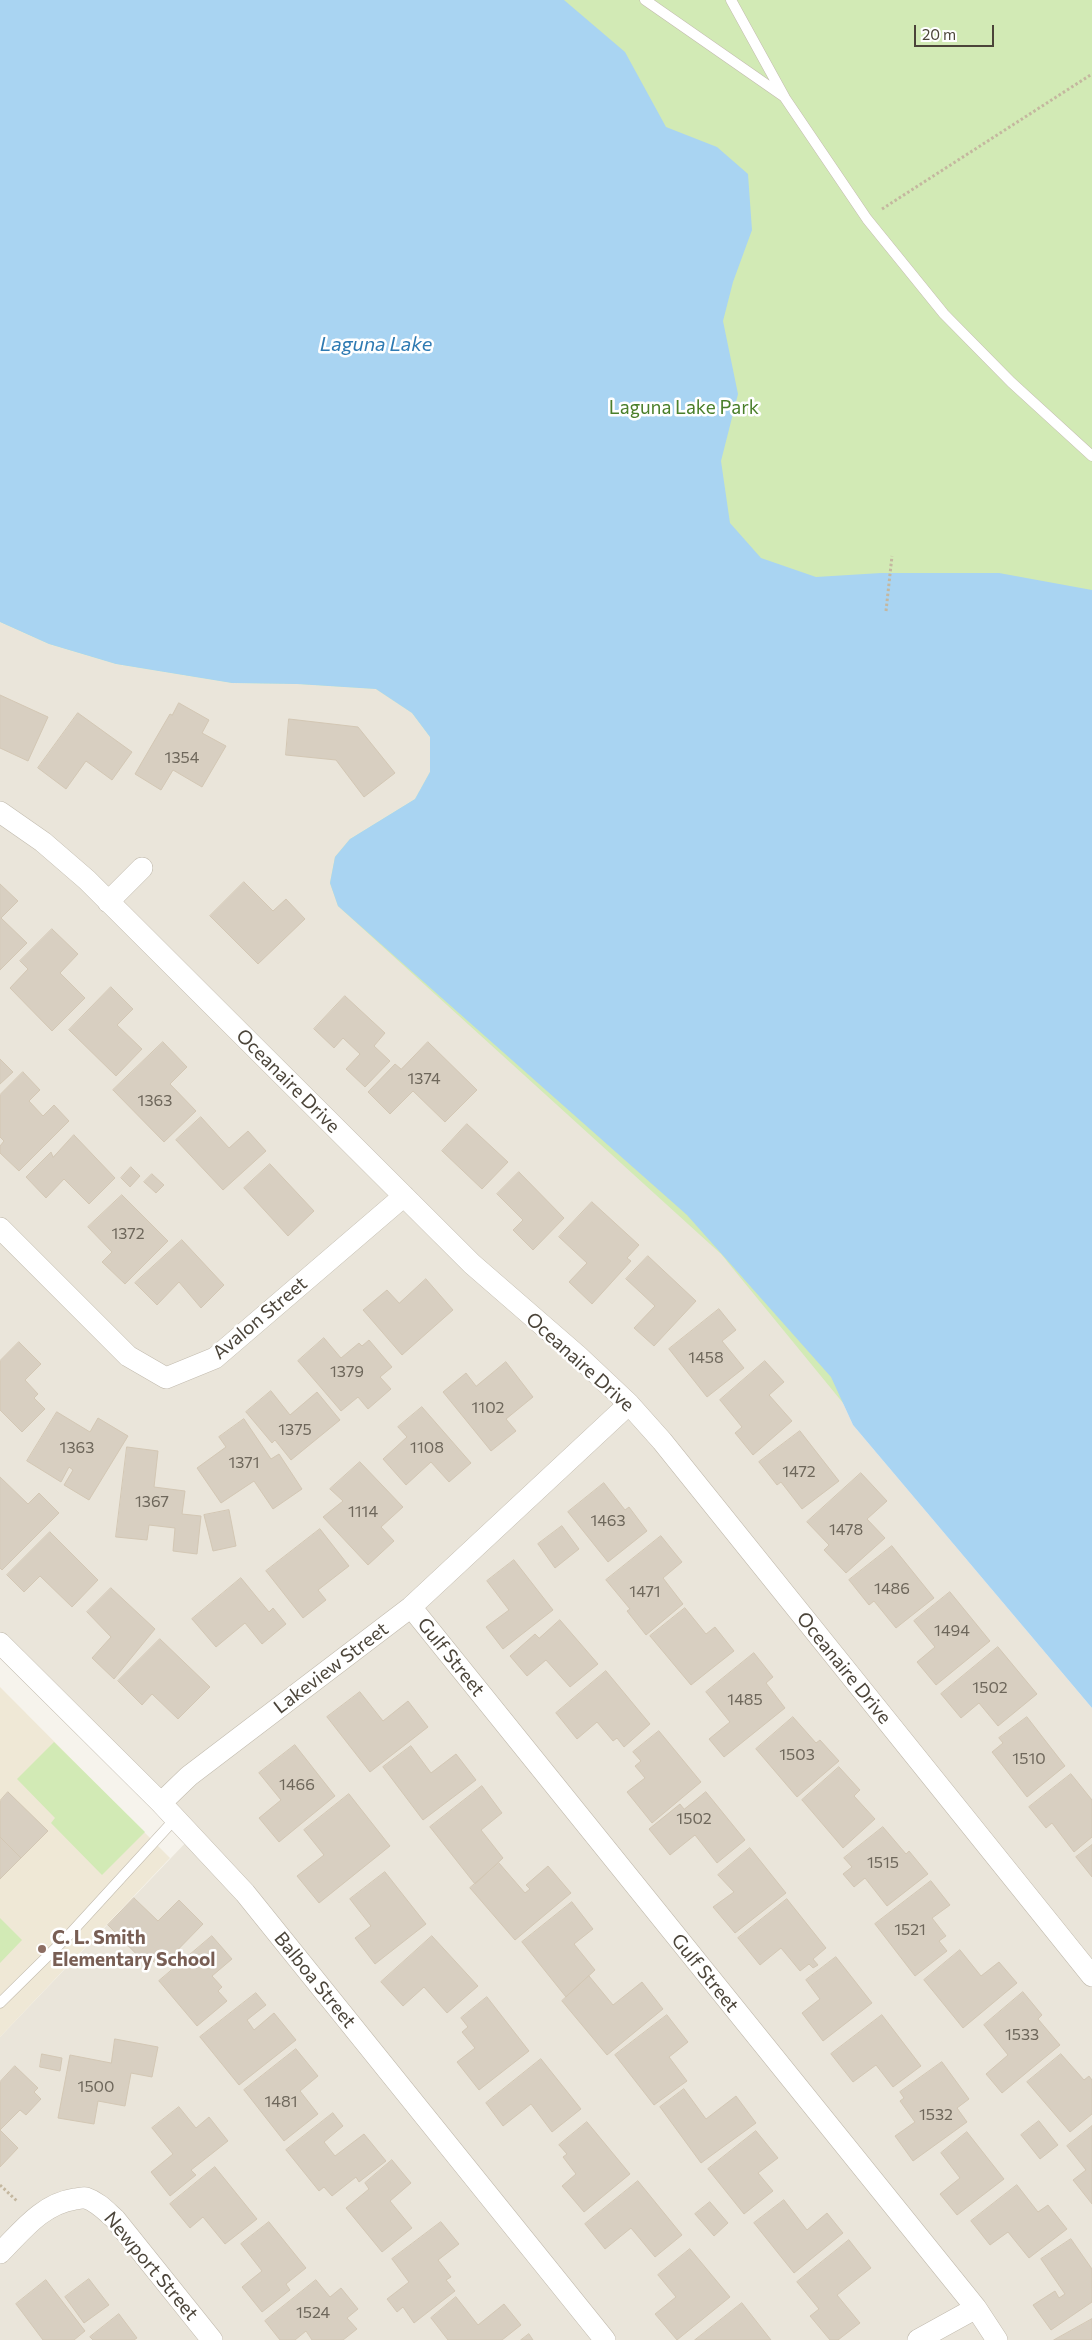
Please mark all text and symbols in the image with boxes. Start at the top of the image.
scale bar [917,15,997,47]
text: 20 m [922,25,956,43]
water label: Laguna Lake [320,332,432,356]
park label: Laguna Lake Park [609,397,759,419]
house number: 1354 [165,748,199,768]
street label: Oceanaire Drive [231,1024,345,1138]
house number: 1374 [408,1069,440,1089]
house number: 1363 [138,1091,172,1111]
house number: 1372 [111,1224,145,1244]
street label: Avalon Street [208,1272,312,1364]
street label: Oceanaire Drive [521,1308,639,1416]
house number: 1458 [688,1348,724,1368]
house number: 1379 [330,1362,364,1382]
house number: 1102 [472,1398,504,1418]
house number: 1375 [278,1420,312,1440]
house number: 1363 [60,1438,94,1458]
house number: 1108 [410,1438,444,1458]
house number: 1371 [228,1453,260,1473]
house number: 1472 [782,1462,816,1482]
house number: 1367 [135,1492,169,1512]
house number: 1114 [348,1502,378,1522]
house number: 1463 [590,1511,626,1531]
house number: 1478 [829,1520,863,1540]
house number: 1486 [874,1579,910,1599]
house number: 1471 [629,1582,661,1602]
street label: Oceanaire Drive [792,1607,896,1729]
street label: Gulf Street [412,1613,490,1701]
street label: Lakeview Street [269,1618,393,1718]
house number: 1494 [934,1621,970,1641]
house number: 1502 [972,1678,1008,1698]
house number: 1485 [727,1690,763,1710]
house number: 1503 [779,1745,815,1765]
house number: 1510 [1012,1749,1046,1769]
house number: 1466 [279,1775,315,1795]
house number: 1502 [676,1809,712,1829]
house number: 1515 [867,1853,899,1873]
house number: 1521 [894,1920,926,1940]
place label: C. L. Smith Elementary School [52,1927,216,1971]
street label: Balboa Street [269,1927,361,2033]
street label: Gulf Street [666,1929,744,2017]
marker: C. L. Smith Elementary School [36,1943,48,1955]
house number: 1533 [1005,2025,1039,2045]
house number: 1500 [78,2077,114,2097]
house number: 1481 [265,2092,297,2112]
house number: 1532 [919,2105,953,2125]
street label: Newport Street [99,2207,203,2325]
house number: 1524 [296,2303,330,2323]

